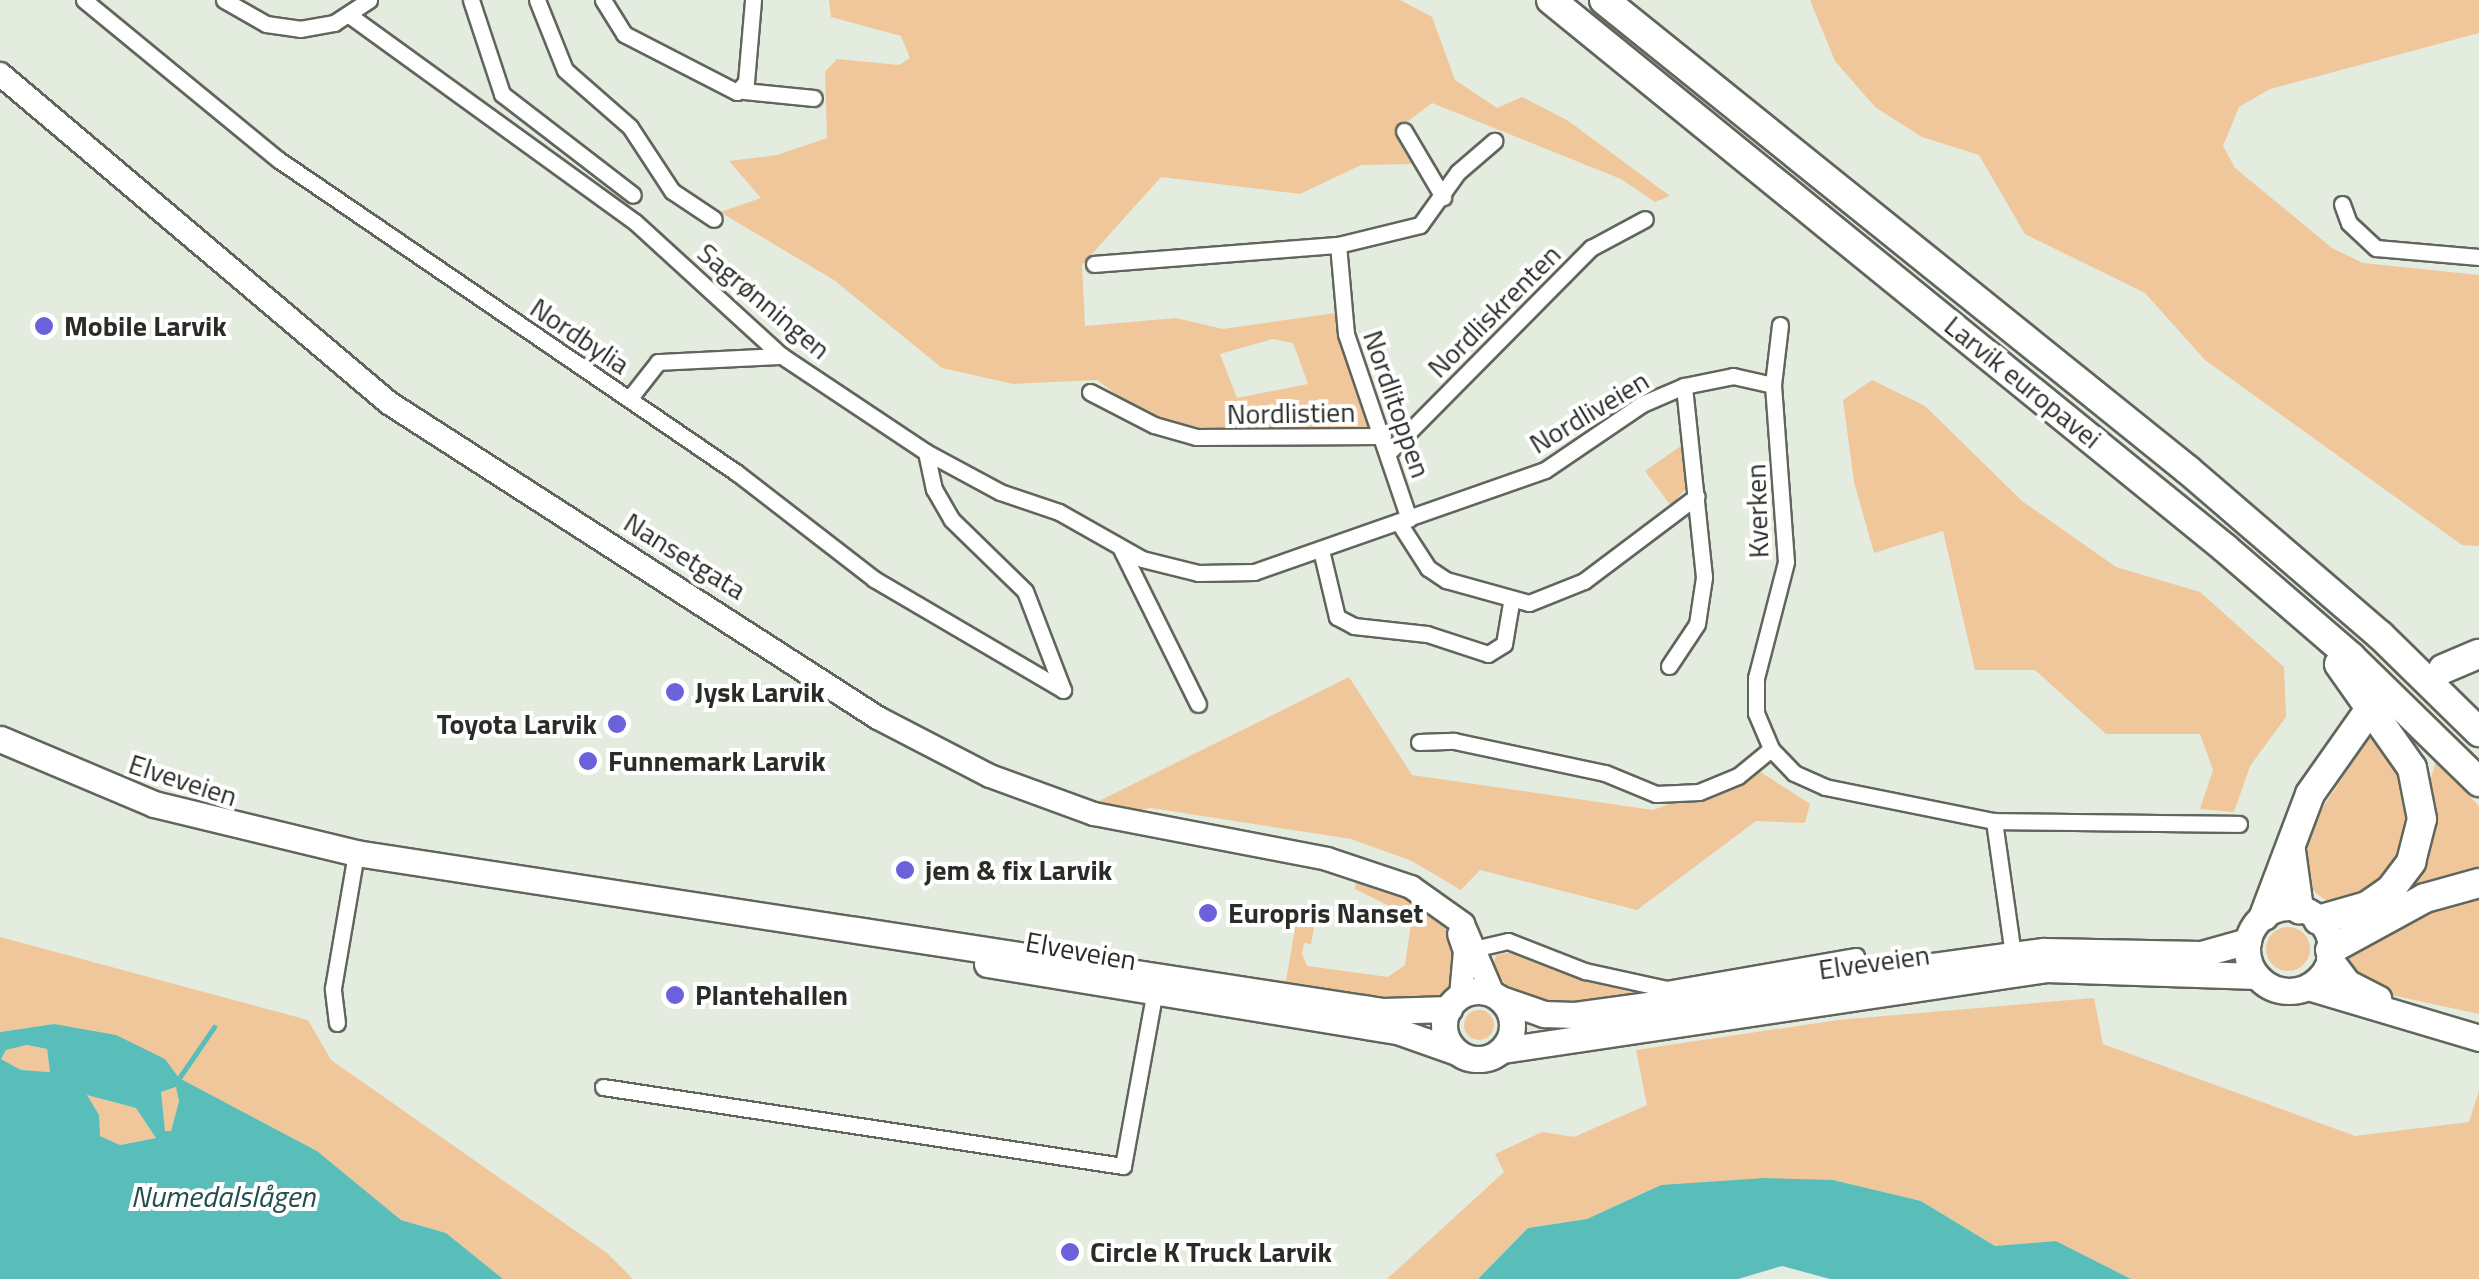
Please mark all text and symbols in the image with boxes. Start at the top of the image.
street label: Sagrønningen [691,236,837,366]
street label: Nordliskrenten [1421,238,1567,384]
street label: Nordbylia [524,291,636,381]
place label: Mobile Larvik [64,309,227,343]
street label: Larvik europavei [1938,309,2108,455]
marker: Mobile Larvik [33,315,55,337]
street label: Nordlitoppen [1356,326,1438,482]
street label: Nordliveien [1523,363,1655,461]
street label: Nordlistien [1226,395,1356,431]
street label: Kverken [1739,463,1775,559]
street label: Nansetgata [618,505,752,607]
place label: Jysk Larvik [695,675,825,709]
marker: Jysk Larvik [664,681,686,703]
place label: Toyota Larvik [437,707,597,741]
marker: Toyota Larvik [606,713,628,735]
place label: Funnemark Larvik [608,744,826,778]
street label: Elveveien [125,747,241,813]
marker: Funnemark Larvik [577,750,599,772]
place label: jem & fix Larvik [925,853,1112,887]
marker: jem & fix Larvik [894,859,916,881]
place label: Europris Nanset [1228,896,1423,930]
marker: Europris Nanset [1197,902,1219,924]
street label: Elveveien [1023,925,1139,977]
street label: Elveveien [1816,938,1932,986]
place label: Plantehallen [695,978,848,1012]
marker: Plantehallen [664,984,686,1006]
water label: Numedalslågen [131,1178,315,1214]
place label: Circle K Truck Larvik [1090,1235,1332,1269]
marker: Circle K Truck Larvik [1059,1241,1081,1263]

